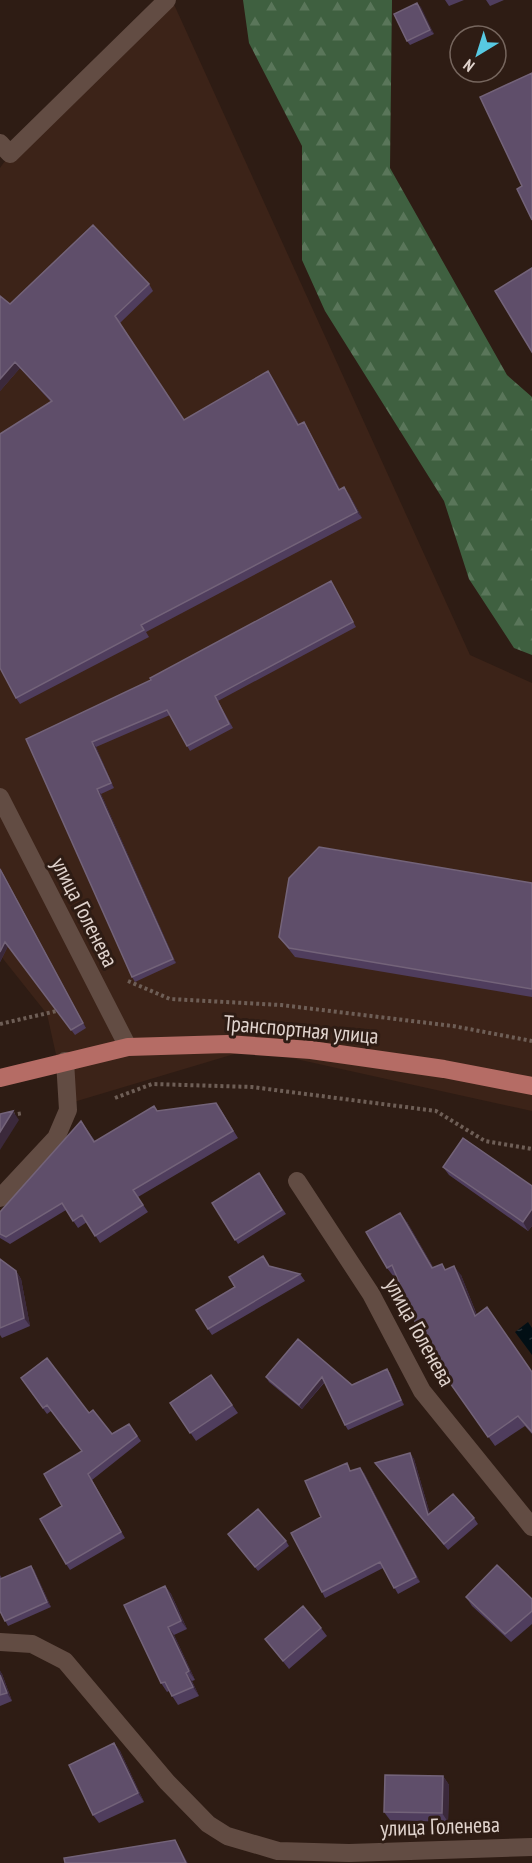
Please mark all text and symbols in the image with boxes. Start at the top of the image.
north arrow [448,24,508,84]
text: N [459,55,478,76]
street label: улица Голенева [45,852,125,972]
street label: Транспортная улица [222,1008,380,1050]
street label: улица Голенева [379,1273,461,1391]
street label: улица Голенева [380,1810,500,1842]

